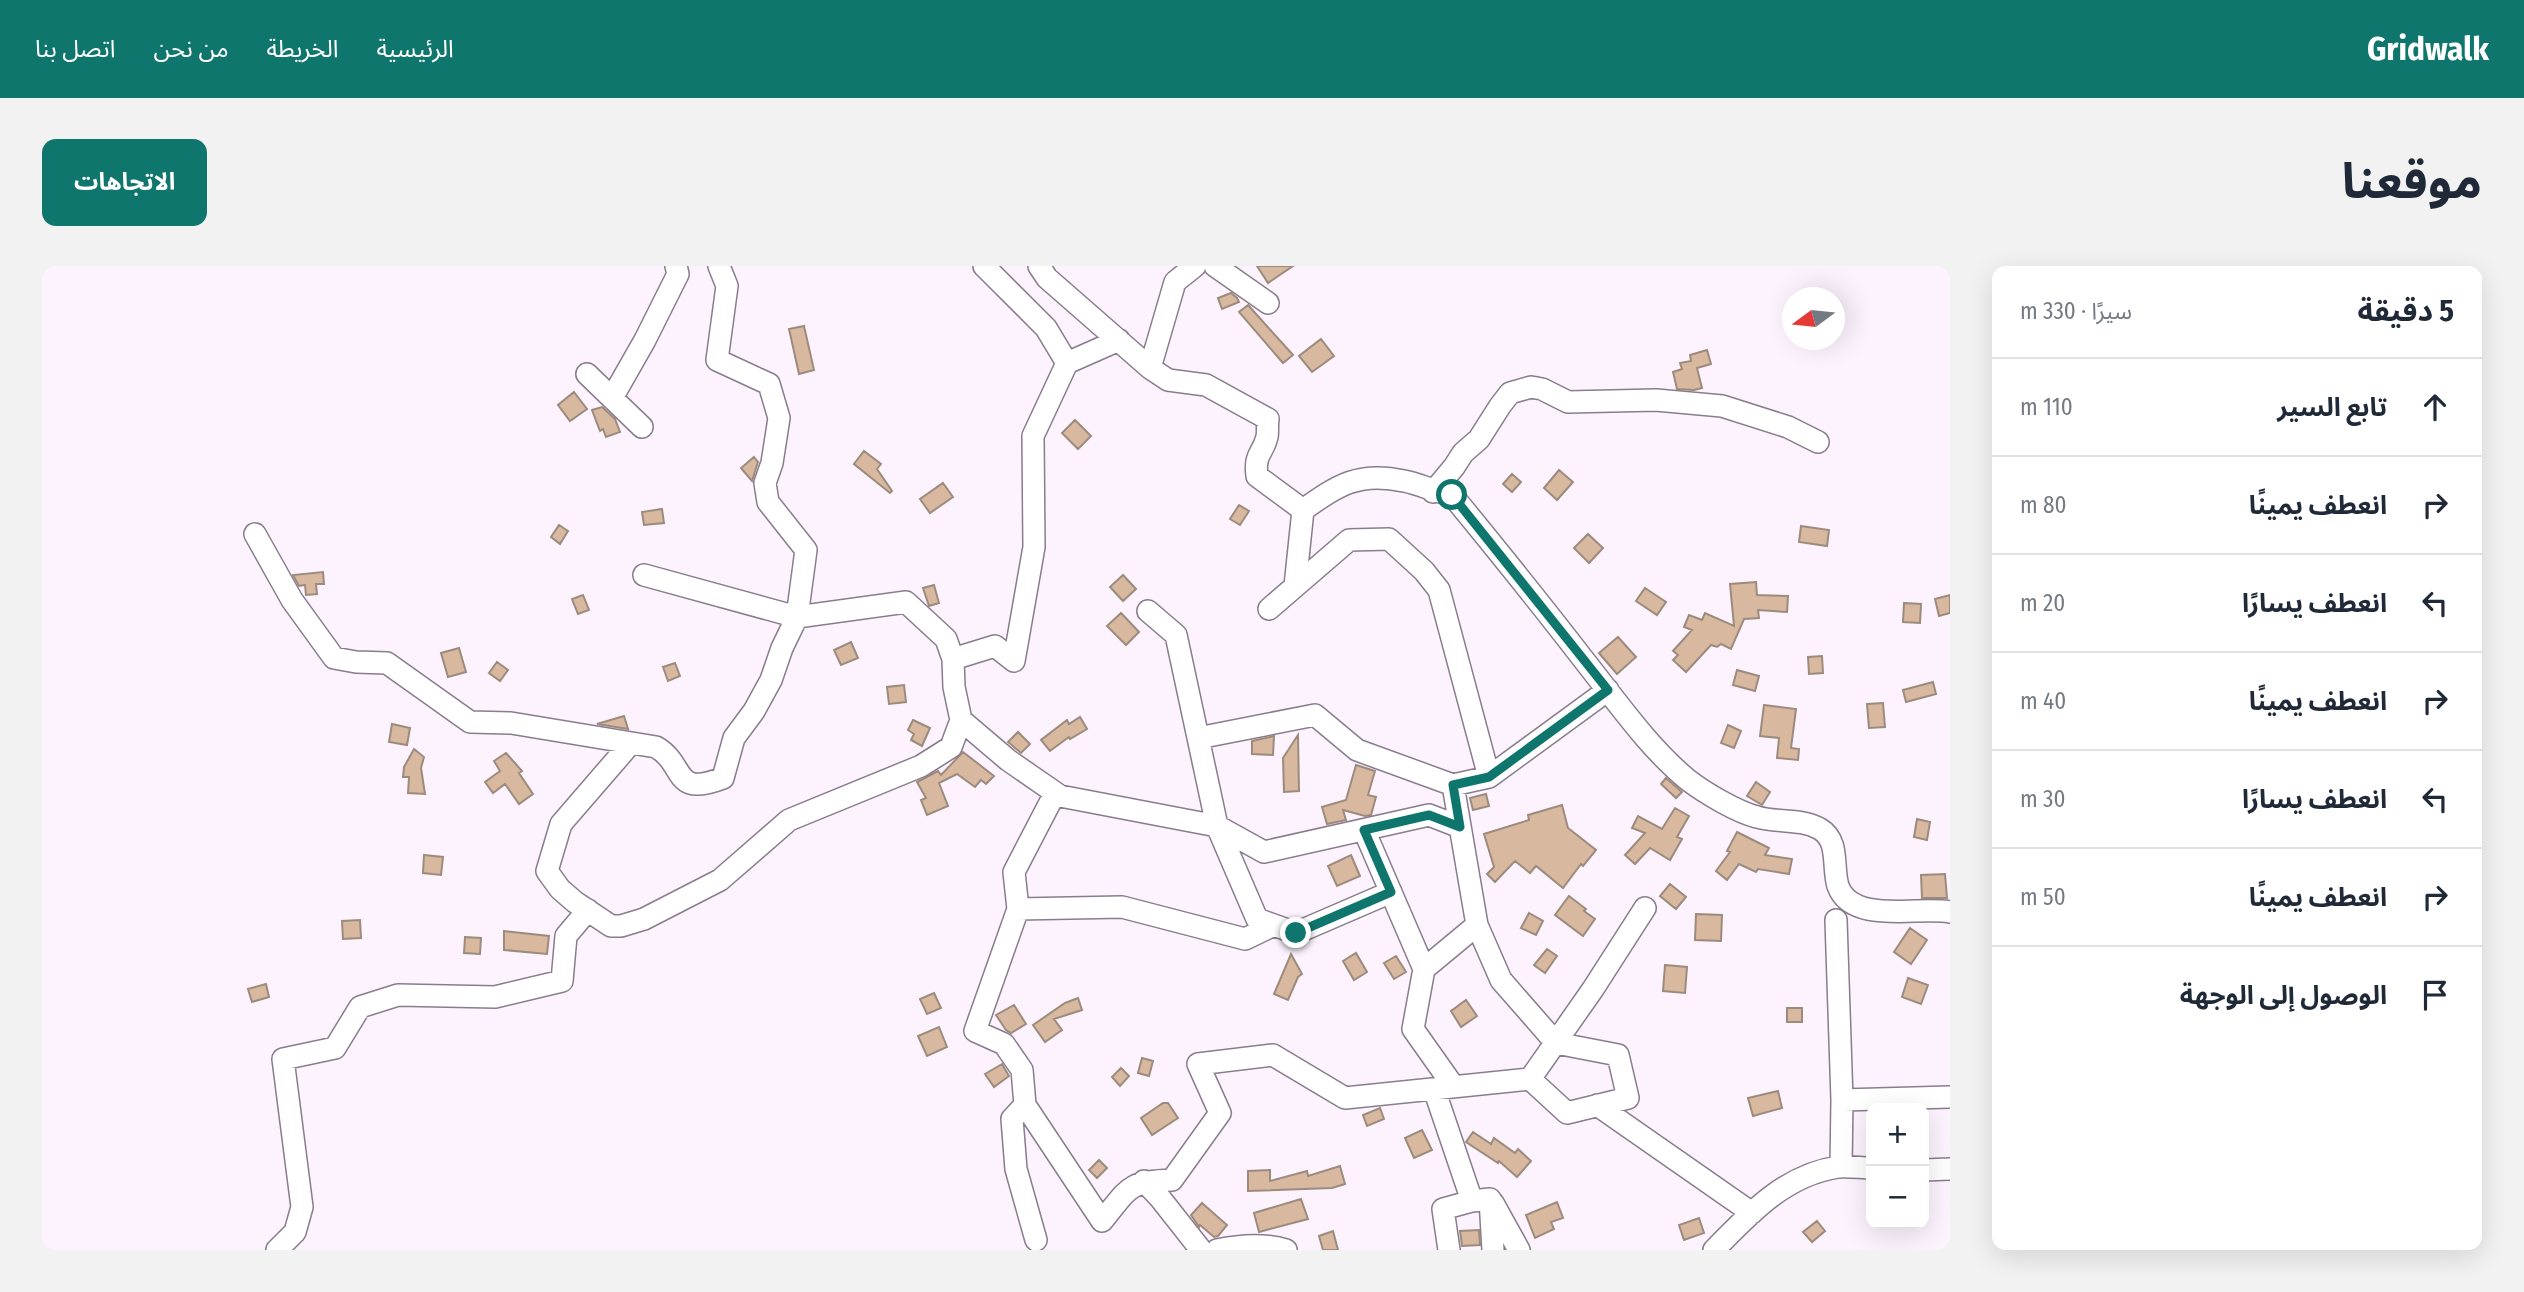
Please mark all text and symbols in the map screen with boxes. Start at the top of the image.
text: Gridwalk [2367,29,2489,69]
text: اتصل بنا [35,35,116,63]
text: من نحن [154,35,229,63]
text: الخريطة [267,35,338,63]
text: الرئيسية [376,35,454,63]
button: الاتجاهات [42,139,207,226]
text: موقعنا [2342,152,2482,211]
north arrow [1782,287,1845,350]
text: 5 دقيقة [2358,293,2454,329]
text: سيرًا · 330 m [2020,297,2132,325]
icon: ahead [2416,388,2454,426]
text: تابع السير [2277,392,2387,423]
text: 110 m [2020,393,2073,421]
route start [1436,479,1467,510]
icon: right [2416,486,2454,524]
text: انعطف يمينًا [2249,490,2387,521]
text: 80 m [2020,491,2067,519]
icon: left [2416,584,2454,622]
text: انعطف يسارًا [2242,588,2387,619]
text: 20 m [2020,589,2065,617]
icon: right [2416,682,2454,720]
text: انعطف يمينًا [2249,686,2387,717]
text: 40 m [2020,687,2066,715]
icon: left [2416,780,2454,818]
text: انعطف يسارًا [2242,784,2387,815]
text: 30 m [2020,785,2065,813]
icon: right [2416,878,2454,916]
text: انعطف يمينًا [2249,882,2387,913]
text: 50 m [2020,883,2066,911]
route end [1280,917,1311,948]
icon: arrive [2416,976,2454,1014]
text: الوصول إلى الوجهة [2180,980,2387,1011]
map controls [1866,1103,1929,1229]
button: + [1866,1103,1929,1166]
button: − [1866,1166,1929,1229]

